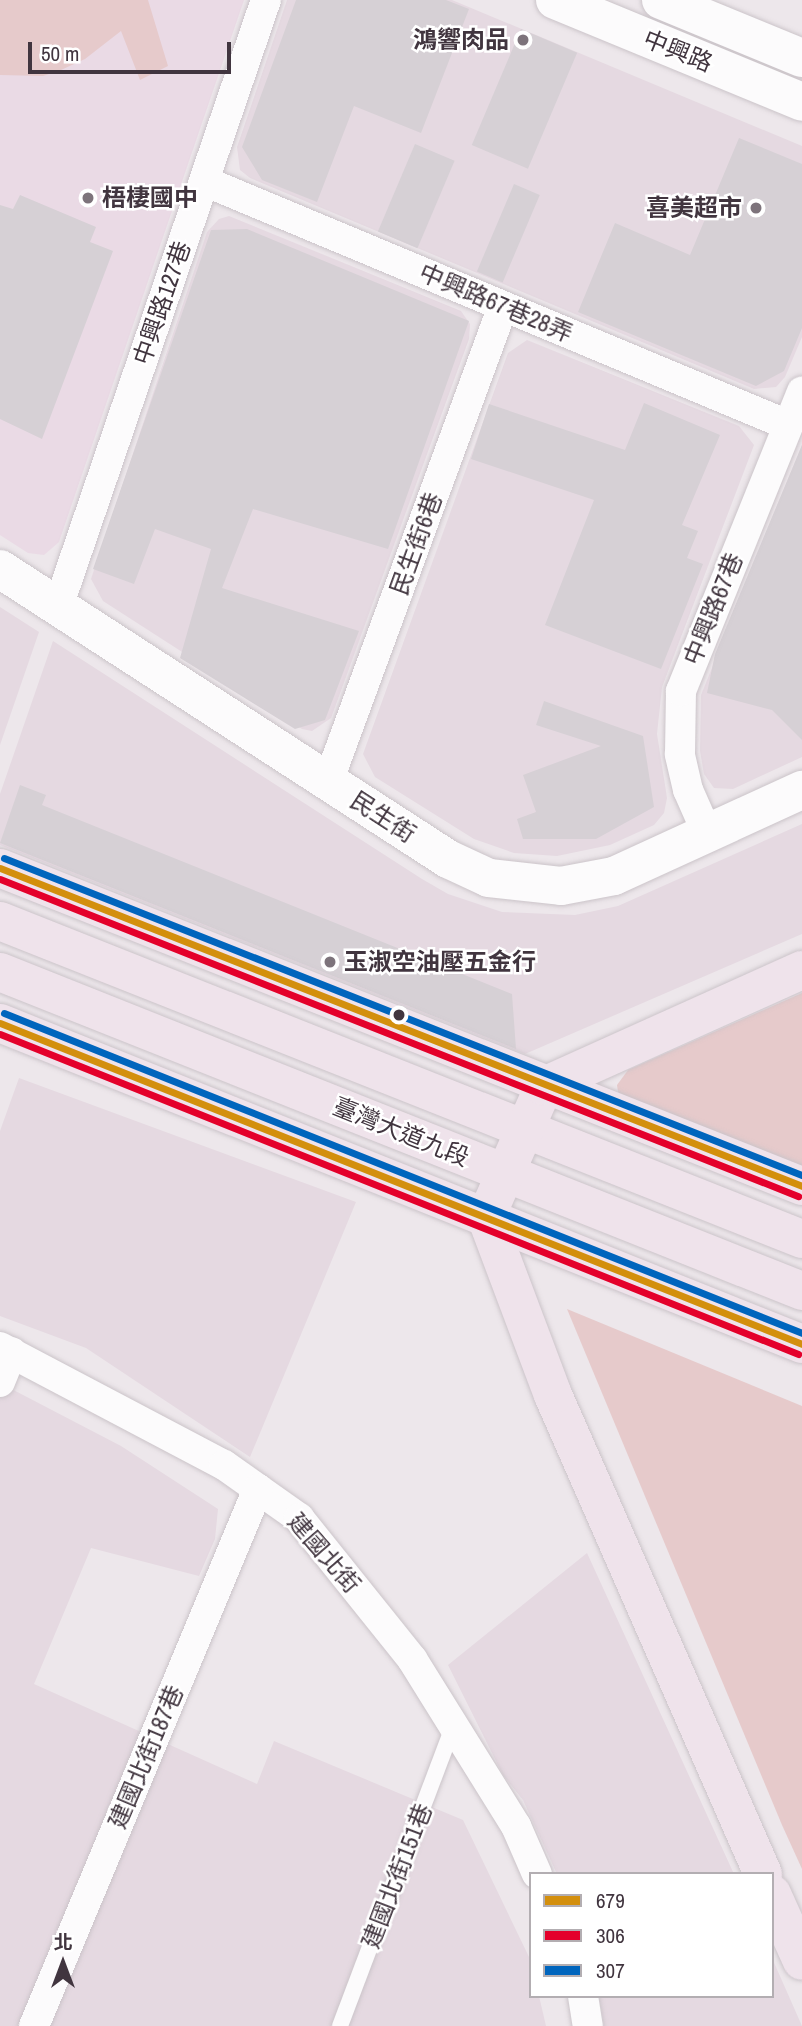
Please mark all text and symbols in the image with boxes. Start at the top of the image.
street label: 中興路 [639,24,717,78]
place label: 鴻響肉品 [413,26,509,54]
scale bar [32,28,234,72]
marker: 鴻響肉品 [515,32,531,48]
text: 50 m [41,39,79,68]
place label: 梧棲國中 [102,184,198,212]
marker: 梧棲國中 [80,190,96,206]
place label: 喜美超市 [646,194,742,222]
marker: 喜美超市 [748,200,764,216]
street label: 中興路127巷 [127,237,197,369]
street label: 中興路67巷28弄 [415,258,577,348]
street label: 民生街6巷 [384,489,448,599]
street label: 中興路67巷 [678,549,748,669]
street label: 民生街 [345,785,421,849]
place label: 玉淑空油壓五金行 [344,948,536,976]
marker: 玉淑空油壓五金行 [322,954,338,970]
unlabelled marker [392,1008,406,1022]
street label: 臺灣大道九段 [329,1092,473,1172]
street label: 建國北街 [282,1507,366,1599]
street label: 建國北街187巷 [103,1681,189,1833]
street label: 建國北街151巷 [356,1799,438,1953]
legend [529,1872,774,1998]
text: 679 [596,1886,625,1915]
text: 306 [596,1921,625,1950]
north arrow [28,1928,98,1998]
text: 北 [53,1929,73,1955]
text: 307 [596,1956,625,1985]

